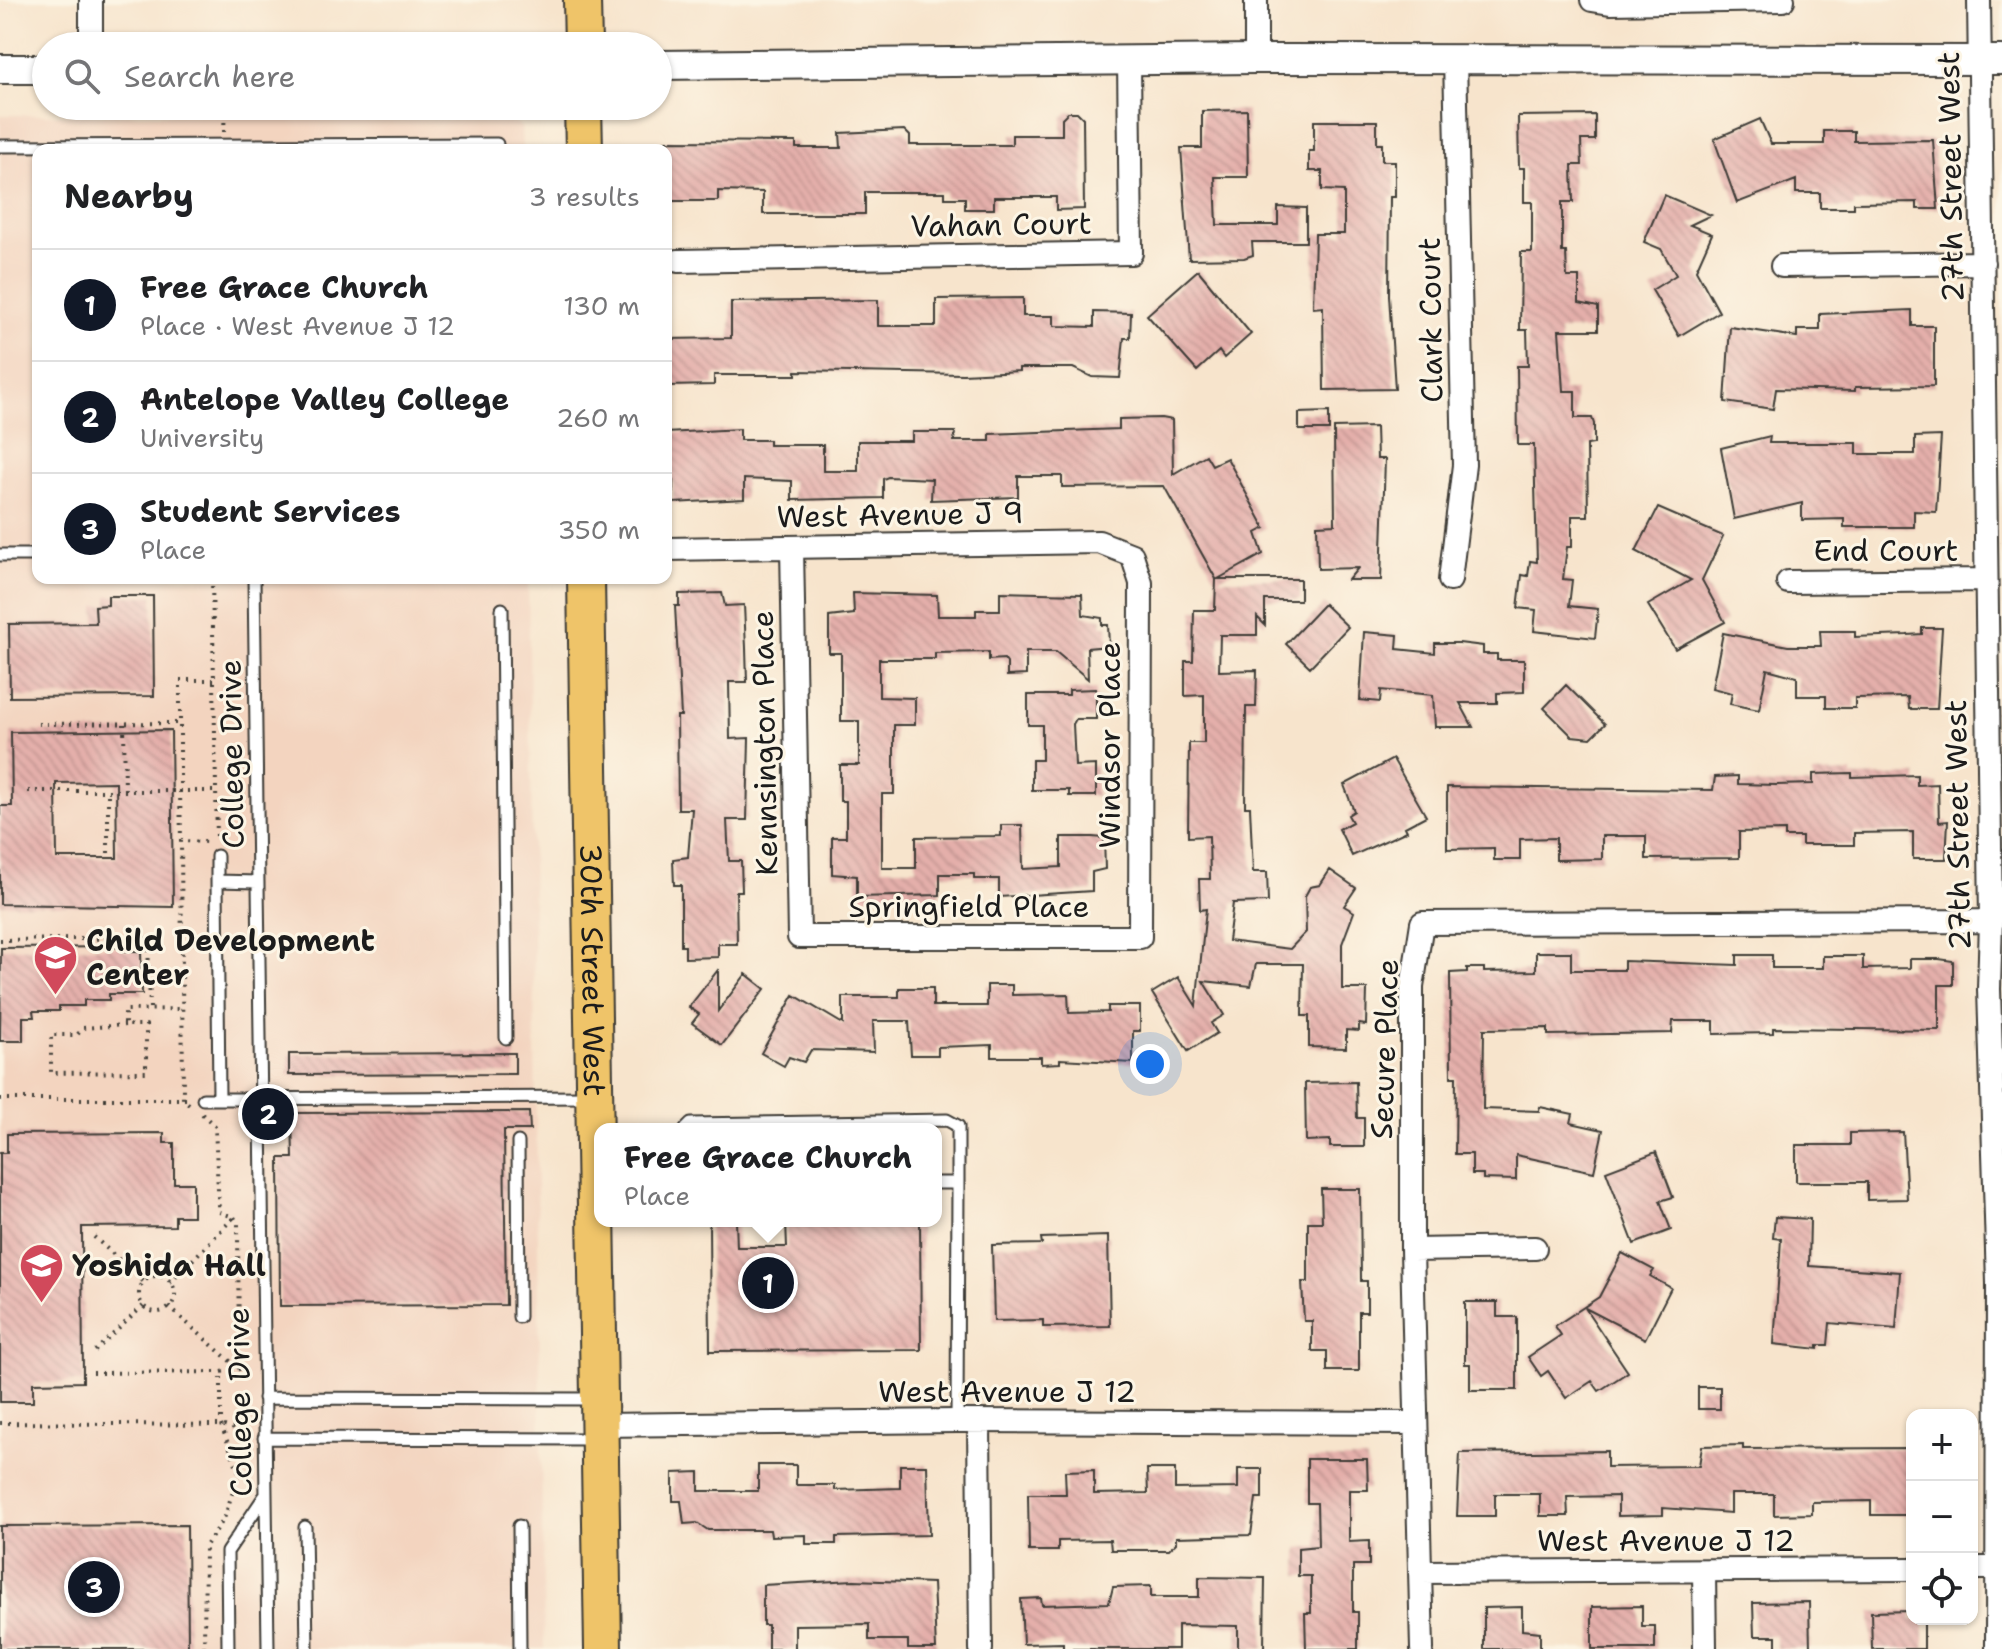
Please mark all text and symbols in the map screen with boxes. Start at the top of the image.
search box [32,32,672,120]
street label: 27th Street West [1928,51,1973,303]
icon: search [60,54,104,98]
text: Search here [124,56,295,97]
text: Nearby [64,173,194,219]
text: 3 results [528,179,640,214]
street label: Vahan Court [910,202,1092,247]
street label: Clark Court [1409,237,1452,403]
text: Free Grace Church [140,267,428,308]
text: 1 [84,288,96,323]
text: 130 m [563,288,640,323]
text: Place · West Avenue J 12 [140,308,455,343]
text: Antelope Valley College [140,379,509,420]
text: 2 [81,400,99,435]
text: 260 m [556,400,640,435]
text: University [140,420,264,455]
text: Student Services [140,491,401,532]
street label: West Avenue J 9 [776,492,1024,537]
text: 3 [81,512,99,547]
text: 350 m [557,512,640,547]
street label: End Court [1814,530,1958,571]
text: Place [140,532,206,567]
street label: Kennsington Place [742,610,787,876]
street label: Windsor Place [1089,641,1130,849]
street label: College Drive [209,659,254,849]
street label: 27th Street West [1935,699,1980,951]
street label: 30th Street West [570,843,615,1097]
street label: Springfield Place [849,886,1089,927]
place label: Child Development Center [86,920,375,995]
school or university icon: Child Development Center [31,934,79,997]
street label: Secure Place [1361,958,1408,1140]
your location [1130,1044,1170,1084]
pin: 2 [242,1084,294,1144]
popup [594,1123,942,1227]
text: Free Grace Church [624,1137,912,1178]
text: Place [624,1178,690,1213]
school or university icon: Yoshida Hall [17,1242,65,1305]
place label: Yoshida Hall [72,1245,266,1286]
pin: 1 [742,1253,794,1313]
street label: College Drive [217,1307,262,1497]
street label: West Avenue J 12 [878,1371,1136,1412]
map controls [1906,1409,1978,1625]
button: + [1906,1409,1978,1481]
button: − [1906,1481,1978,1553]
street label: West Avenue J 12 [1537,1520,1795,1561]
button: locate [1906,1553,1978,1625]
pin: 3 [68,1557,120,1617]

